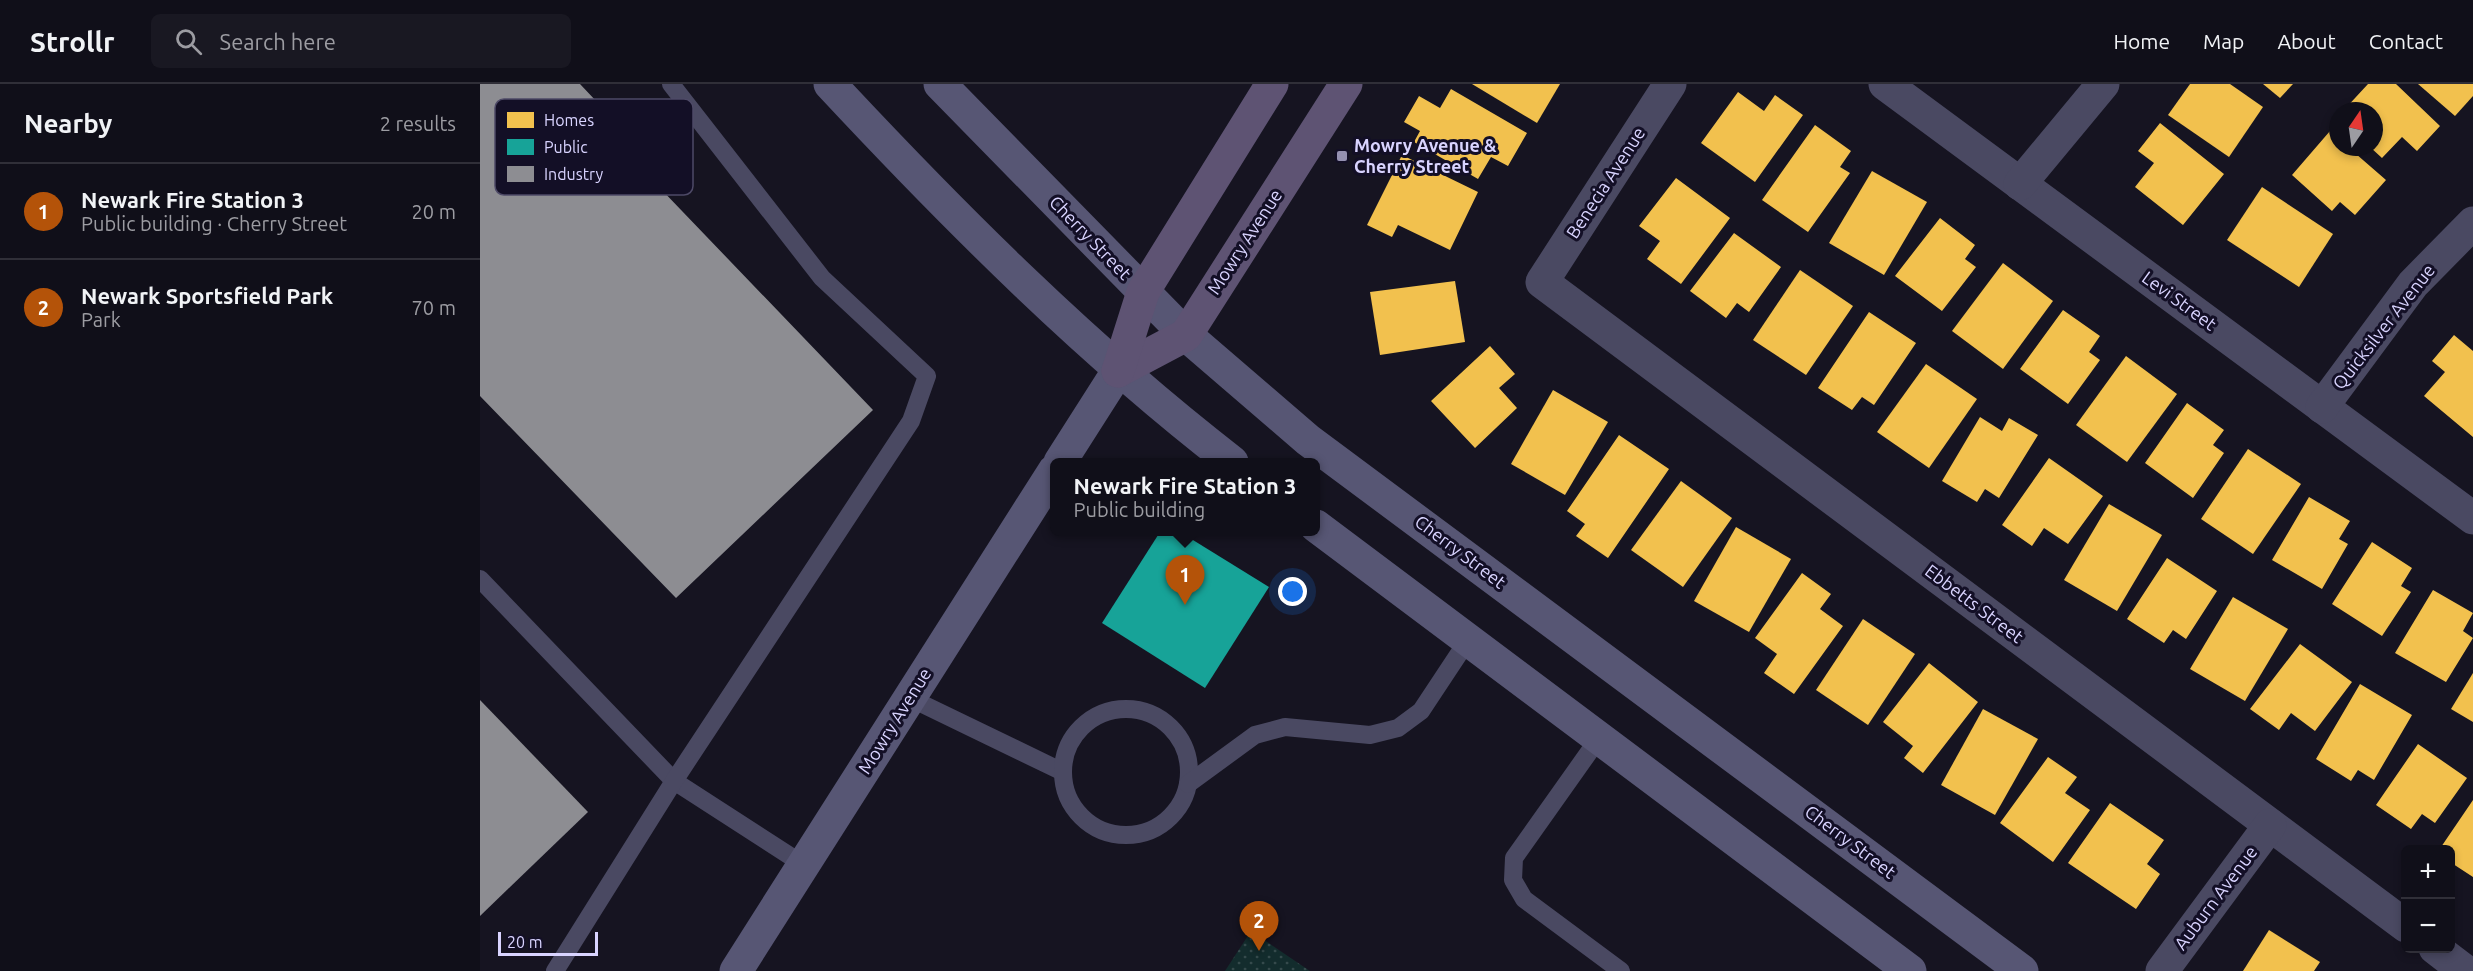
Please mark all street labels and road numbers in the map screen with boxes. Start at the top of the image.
street label: Benecia Avenue [1562,123,1648,242]
street label: Mowry Avenue [1203,185,1285,298]
street label: Cherry Street [1046,191,1136,283]
street label: Quicksilver Avenue [2328,260,2439,394]
street label: Levi Street [2139,267,2221,334]
street label: Cherry Street [1411,511,1510,592]
street label: Ebbetts Street [1922,560,2028,647]
street label: Mowry Avenue [854,664,935,777]
street label: Cherry Street [1801,801,1900,882]
street label: Auburn Avenue [2170,842,2261,953]

